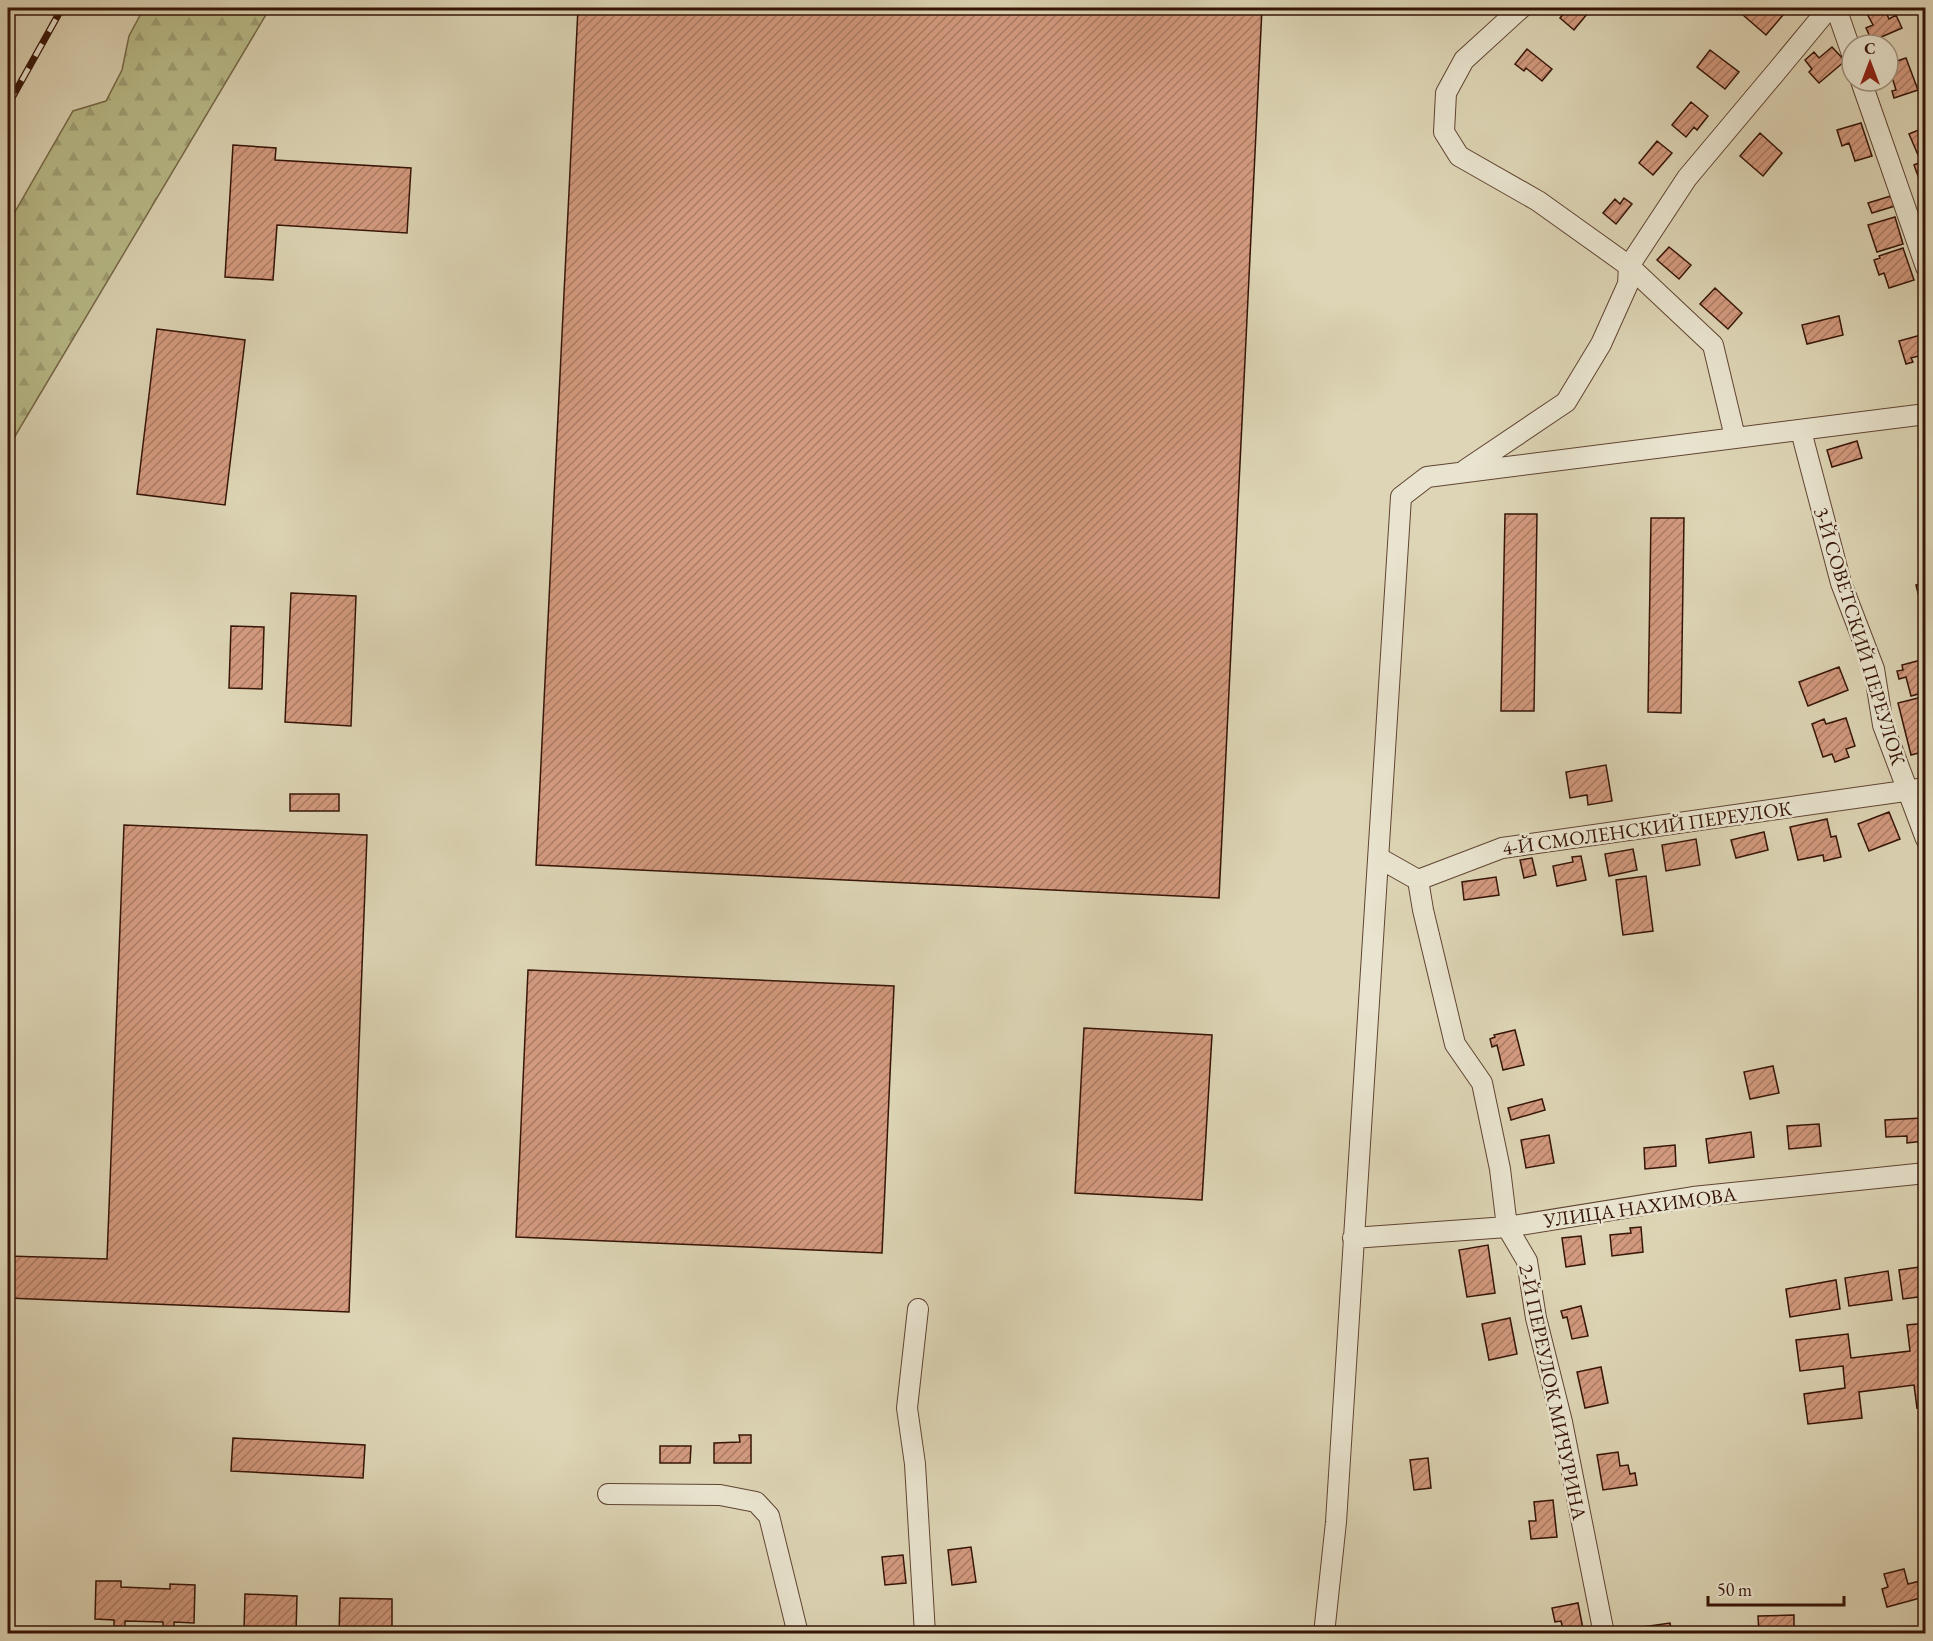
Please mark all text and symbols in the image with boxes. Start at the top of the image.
north arrow [1840,33,1900,93]
text: С [1864,38,1876,59]
street label: 3-Й СОВЕТСКИЙ ПЕРЕУЛОК [1808,504,1912,769]
street label: 4-Й СМОЛЕНСКИЙ ПЕРЕУЛОК [1501,795,1794,861]
street label: УЛИЦА НАХИМОВА [1541,1181,1738,1234]
street label: 2-Й ПЕРЕУЛОК МИЧУРИНА [1513,1262,1593,1522]
scale bar [1708,1569,1844,1607]
text: 50 m [1717,1578,1752,1601]

